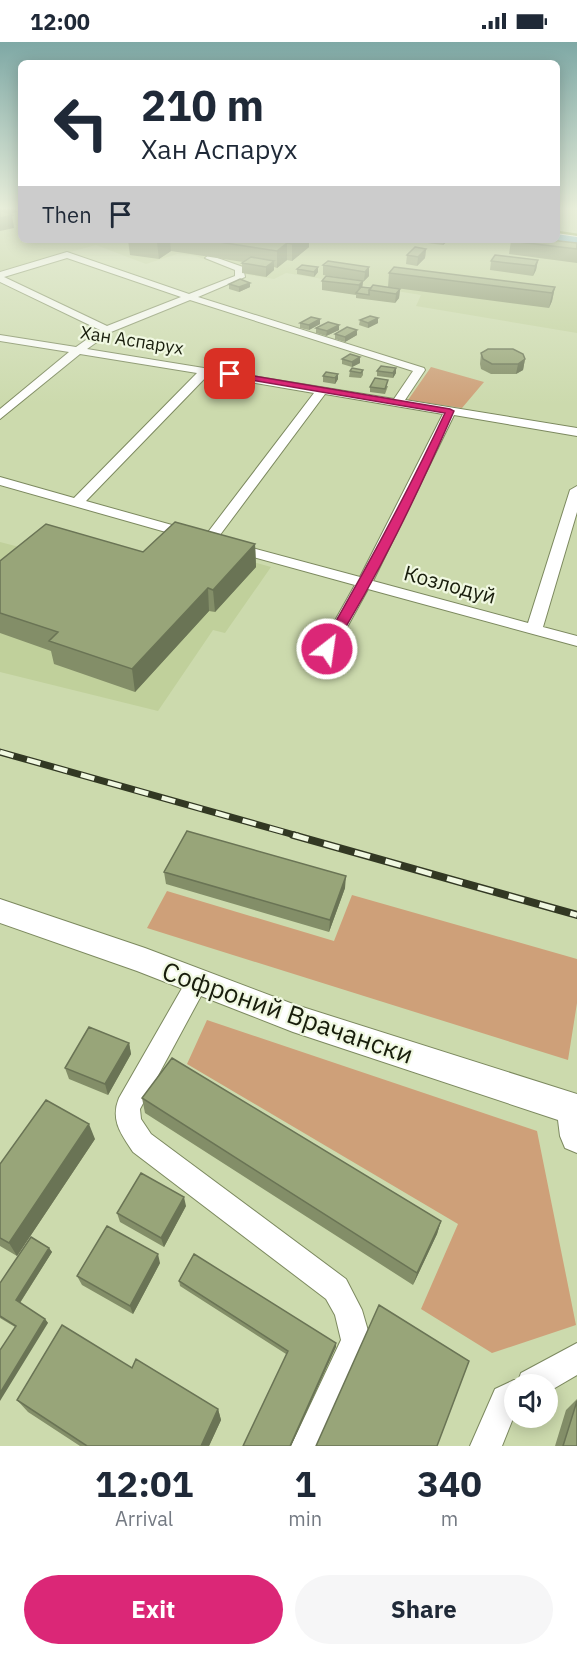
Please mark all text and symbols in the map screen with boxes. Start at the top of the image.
text: 12:00 [30,7,90,36]
text: 210 m [141,78,264,133]
icon: left [42,84,120,162]
text: Хан Аспарух [141,131,297,166]
icon: arrive [104,198,137,231]
text: Then [42,200,92,229]
street label: Хан Аспарух [79,320,185,360]
pin [204,348,255,399]
icon: arrive [213,357,246,390]
street label: Козлодуй [401,558,499,610]
position arrow [295,617,359,681]
street label: Софроний Врачански [158,953,418,1071]
map controls [504,1374,558,1428]
button: sound [504,1374,558,1428]
text: 12:01 [95,1460,193,1507]
text: 1 [294,1460,316,1507]
text: 340 [417,1460,482,1507]
text: Arrival [115,1505,173,1532]
text: min [288,1505,322,1532]
text: m [441,1505,458,1532]
button: Exit [24,1575,283,1644]
button: Share [295,1575,553,1644]

